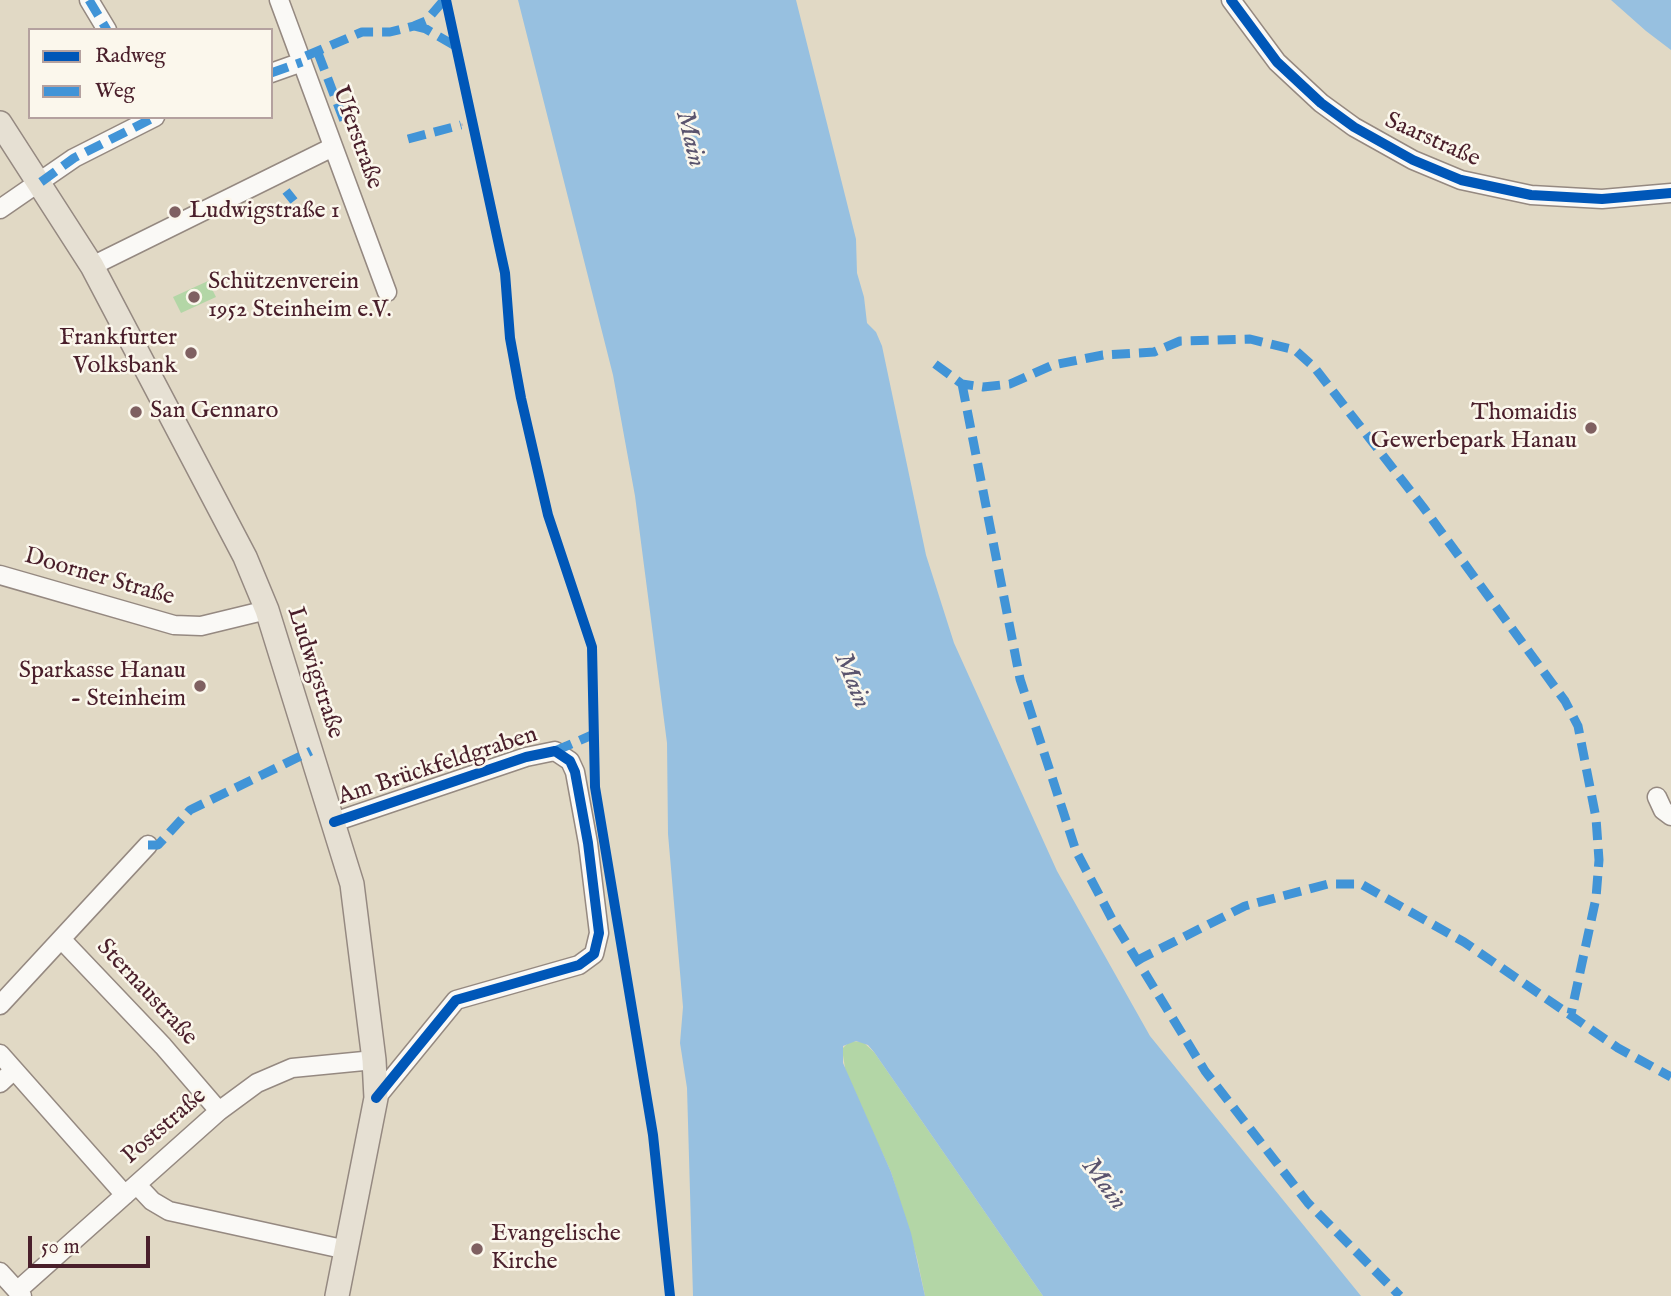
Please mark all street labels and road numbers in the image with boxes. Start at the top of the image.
street label: Uferstraße [324,83,388,193]
street label: Saarstraße [1380,107,1484,175]
street label: Doorner Straße [21,543,177,613]
street label: Ludwigstraße [279,604,349,742]
street label: Am Brückfeldgraben [335,721,541,813]
street label: Sternaustraße [89,934,203,1052]
street label: Poststraße [117,1083,213,1171]

